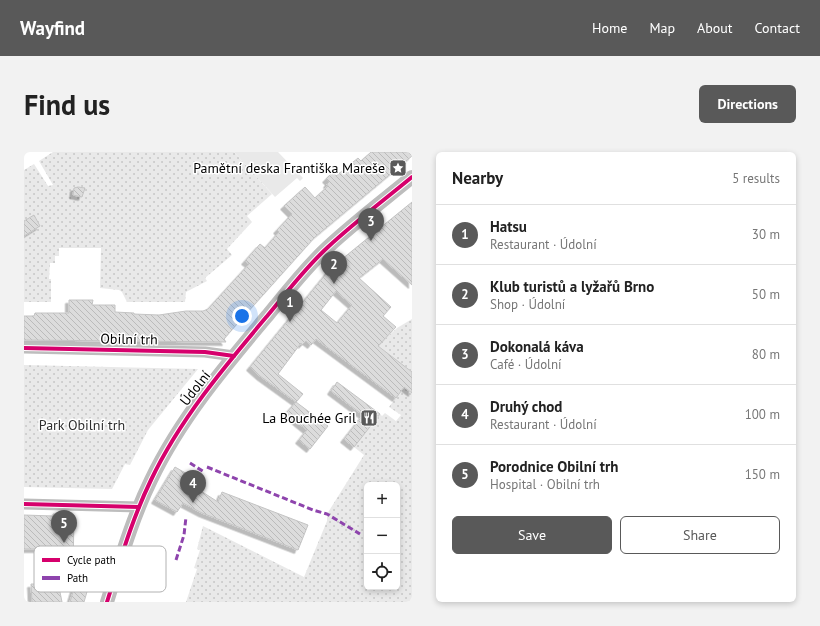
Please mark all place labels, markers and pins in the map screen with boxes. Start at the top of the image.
place icon: Pamětní deska Františka Mareše [388,158,408,178]
place label: Pamětní deska Františka Mareše [193,159,385,177]
pin: 3 [358,208,384,241]
pin: 2 [321,251,347,284]
pin: 1 [277,289,303,322]
restaurant icon: La Bouchée Gril [359,408,379,428]
place label: La Bouchée Gril [262,409,356,427]
pin: 4 [180,470,206,503]
pin: 5 [51,510,77,543]

